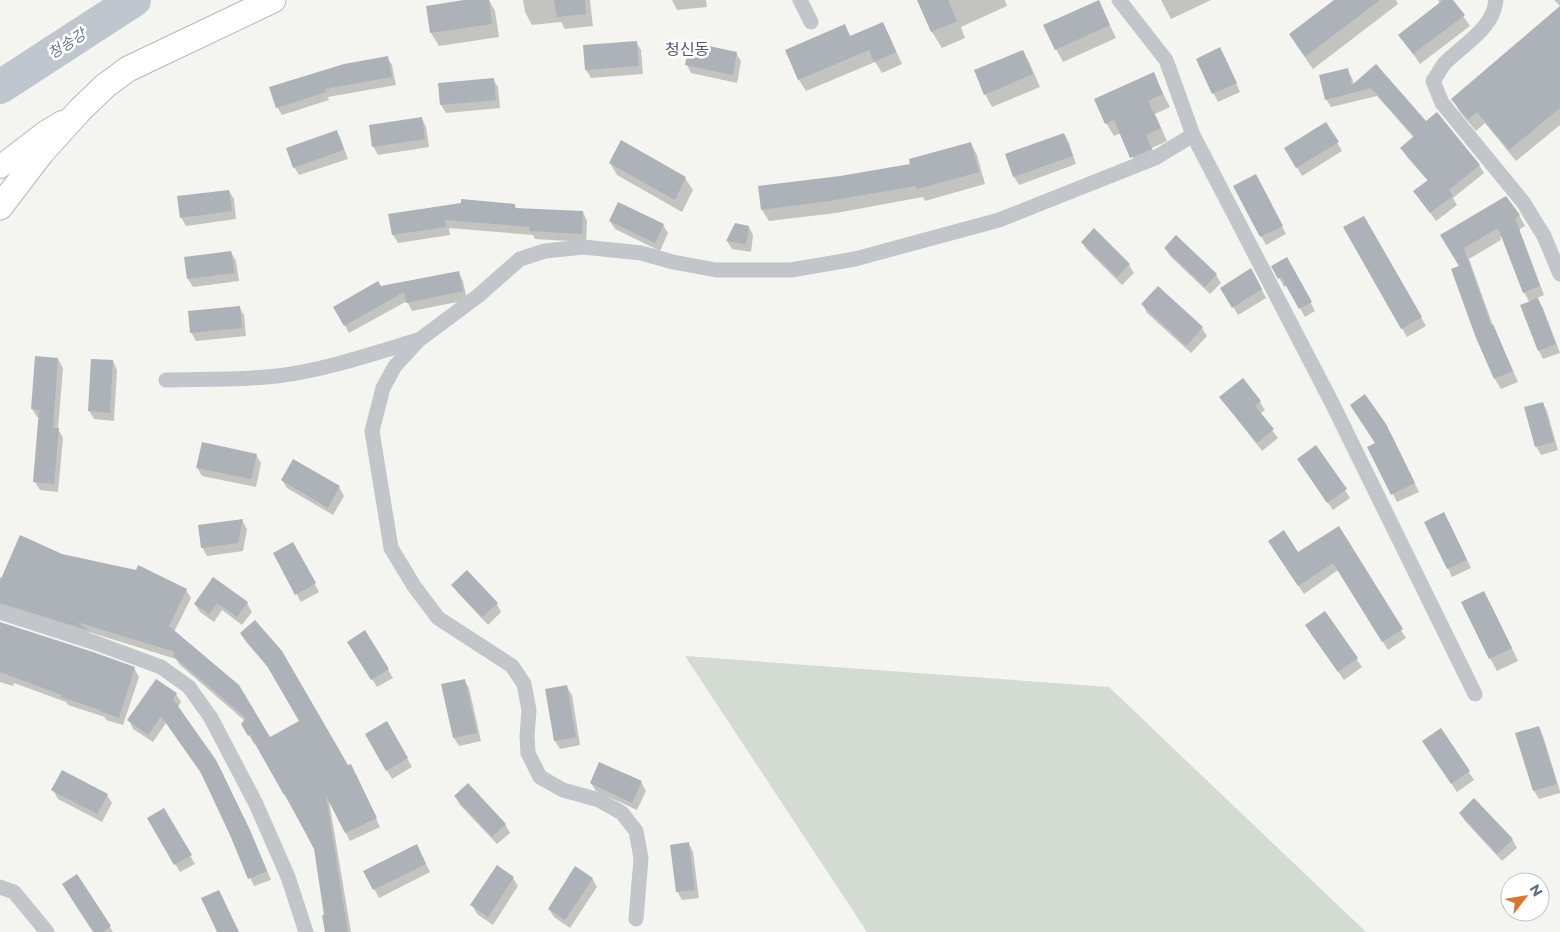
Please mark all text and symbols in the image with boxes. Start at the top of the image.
water label: 청송강 [44,23,91,63]
district label: 청신동 [665,40,709,59]
north arrow [1500,872,1550,922]
text: N [1526,881,1547,900]

